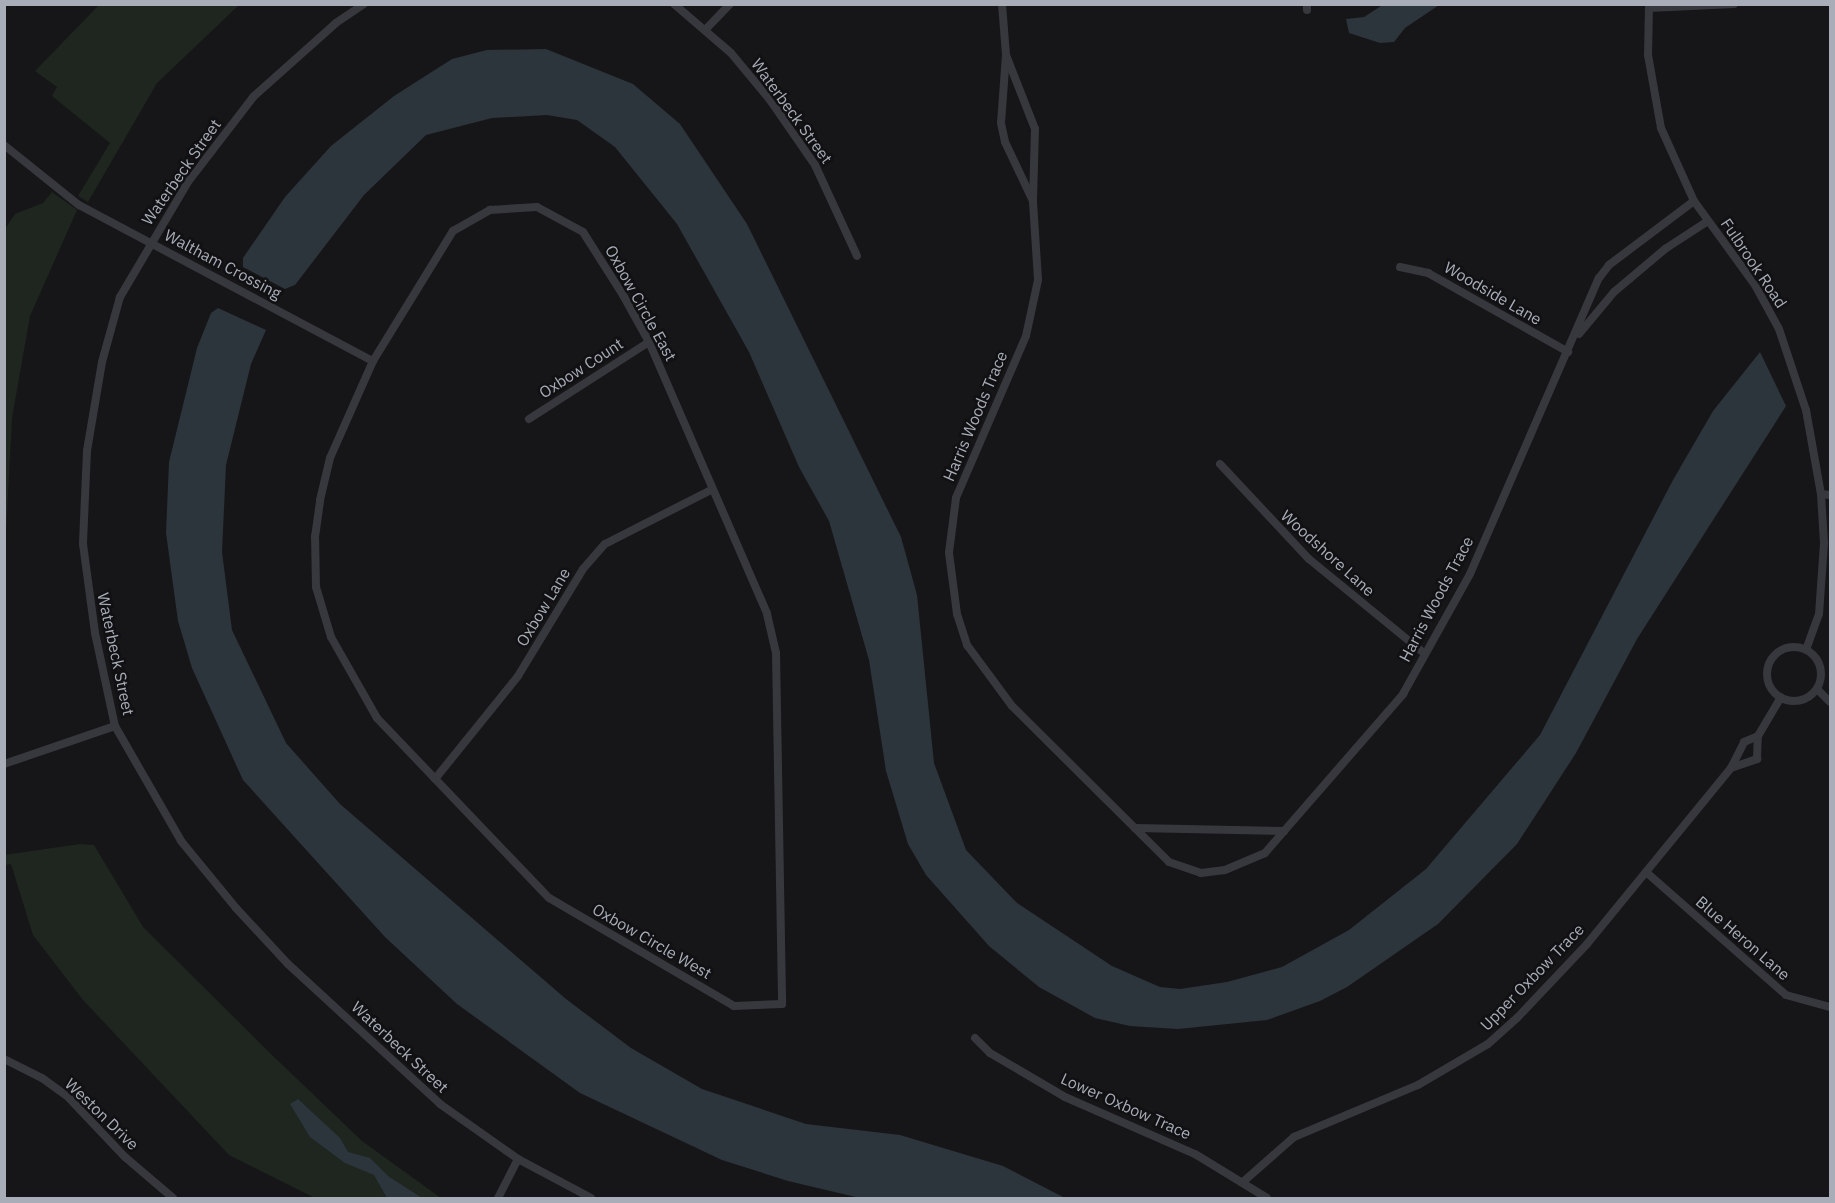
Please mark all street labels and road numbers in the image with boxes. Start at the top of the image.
street label: Waterbeck Street [747,55,837,167]
street label: Waterbeck Street [137,115,225,229]
street label: Fulbrook Road [1717,215,1791,311]
street label: Waltham Crossing [161,225,285,303]
street label: Oxbow Circle East [601,242,681,364]
street label: Woodside Lane [1441,257,1545,329]
street label: Oxbow Count [535,334,627,402]
street label: Harris Woods Trace [939,348,1011,484]
street label: Woodshore Lane [1277,506,1379,600]
street label: Harris Woods Trace [1395,533,1477,665]
street label: Oxbow Lane [512,564,574,650]
street label: Waterbeck Street [94,591,138,717]
street label: Blue Heron Lane [1692,892,1794,984]
street label: Oxbow Circle West [589,899,715,983]
street label: Upper Oxbow Trace [1476,920,1588,1034]
street label: Waterbeck Street [348,997,452,1097]
street label: Lower Oxbow Trace [1058,1069,1194,1143]
street label: Weston Drive [61,1074,143,1154]

